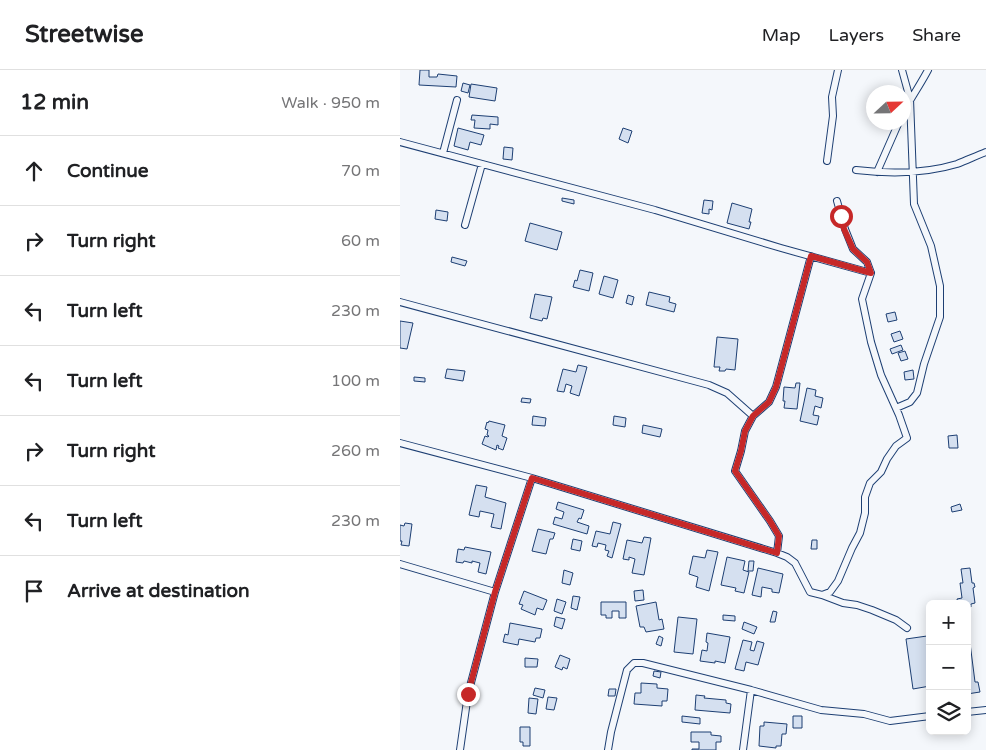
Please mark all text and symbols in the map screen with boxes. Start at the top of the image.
text: Streetwise [25,20,144,49]
text: Map [762,24,801,46]
text: Layers [829,24,884,46]
text: Share [912,24,961,46]
north arrow [866,85,911,130]
text: 12 min [20,90,89,115]
text: Walk · 950 m [281,93,380,113]
icon: ahead [20,157,48,185]
text: Continue [67,160,149,182]
text: 70 m [341,161,380,181]
route start [830,205,853,228]
icon: right [20,227,48,255]
text: Turn right [67,230,155,252]
text: 60 m [341,231,380,251]
icon: left [20,297,48,325]
text: Turn left [67,300,143,322]
text: 230 m [331,301,380,321]
icon: left [20,367,48,395]
text: Turn left [67,370,143,392]
text: 100 m [331,371,380,391]
icon: right [20,437,48,465]
text: Turn right [67,440,155,462]
text: 260 m [331,441,380,461]
icon: left [20,507,48,535]
text: Turn left [67,510,143,532]
text: 230 m [331,511,380,531]
icon: arrive [20,577,48,605]
text: Arrive at destination [67,580,250,602]
map controls [926,600,971,735]
button: + [926,600,971,645]
button: − [926,645,971,690]
route end [457,683,480,706]
button: layers [926,690,971,735]

